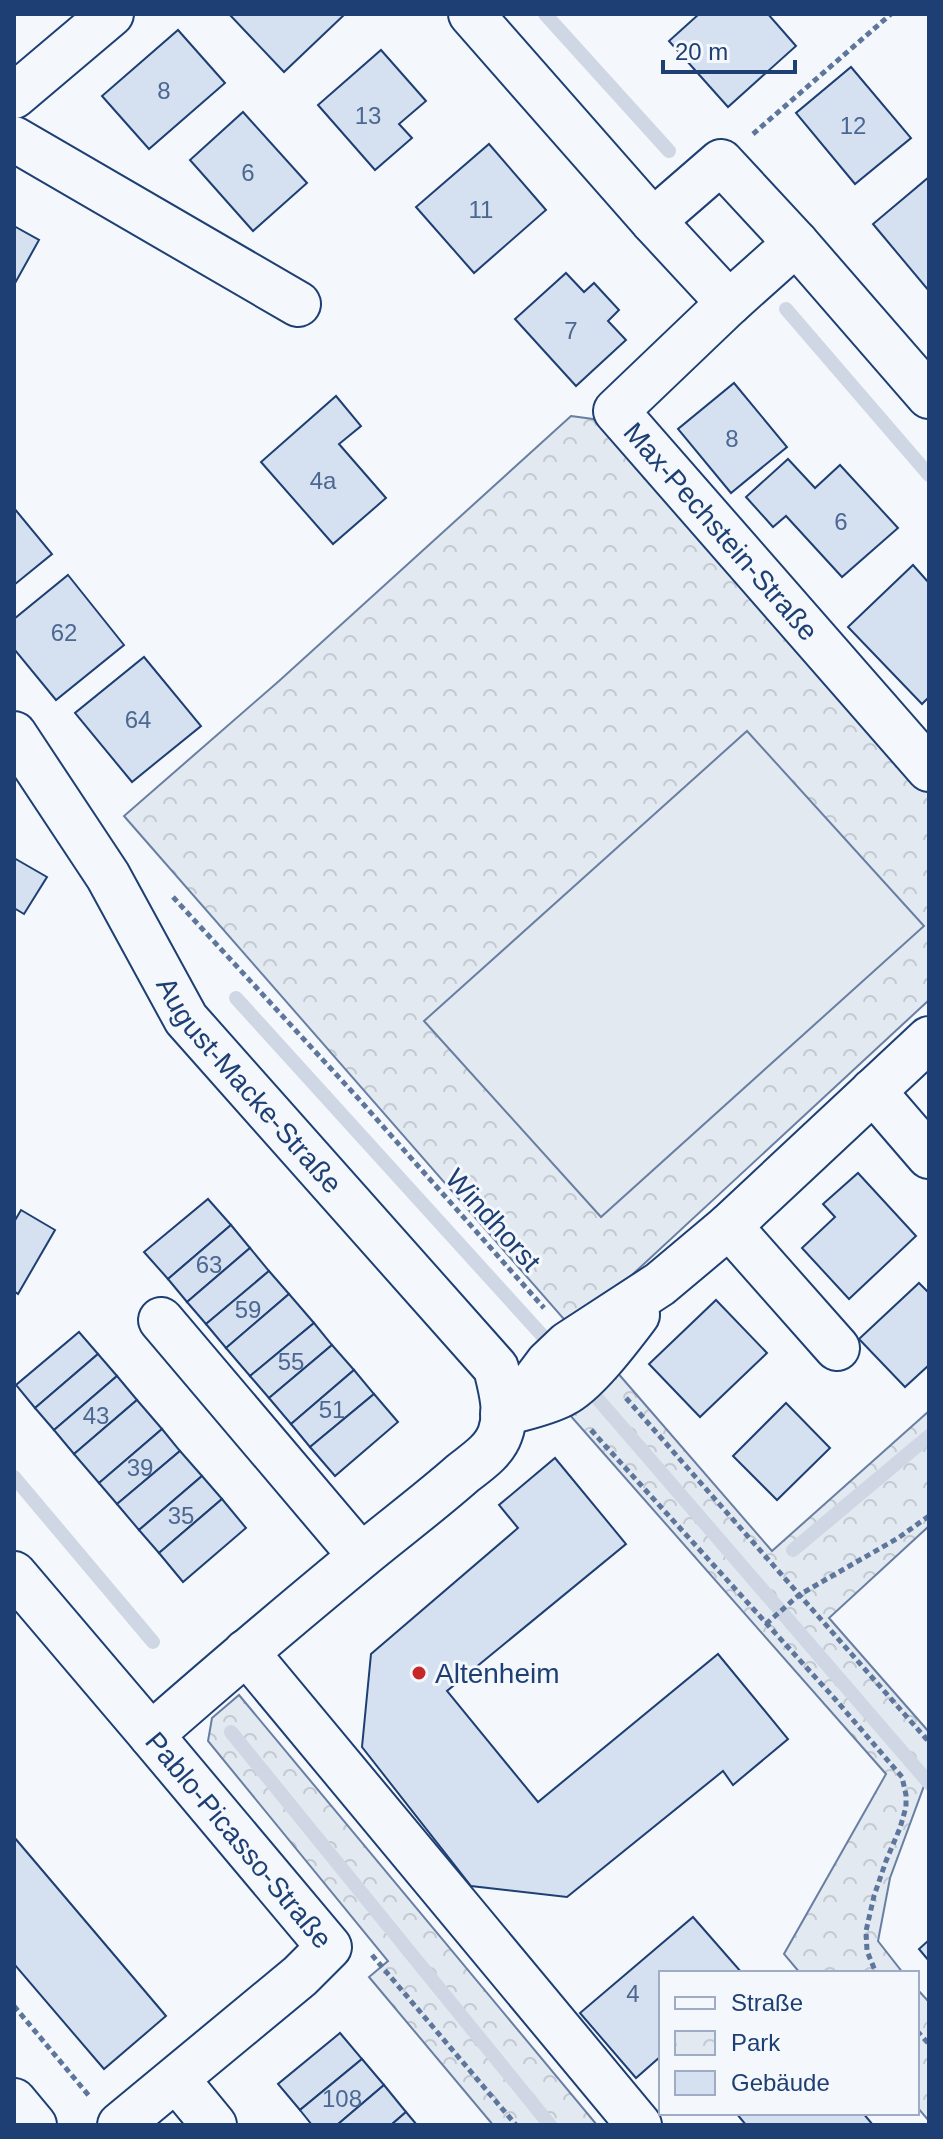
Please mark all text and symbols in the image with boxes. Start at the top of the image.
scale bar [663,24,795,74]
text: 20 m [675,38,728,65]
house number: 8 [157,77,171,104]
house number: 13 [355,102,381,129]
house number: 12 [840,112,866,139]
house number: 6 [241,159,255,186]
house number: 11 [469,196,493,223]
house number: 7 [564,317,578,344]
street label: Max-Pechstein-Straße [618,416,824,646]
house number: 8 [725,425,739,452]
house number: 4a [310,467,337,494]
house number: 6 [834,508,848,535]
house number: 62 [51,619,77,646]
house number: 64 [125,706,151,733]
street label: August-Macke-Straße [151,972,348,1199]
street label: Windhorst [439,1163,547,1277]
house number: 63 [196,1251,222,1278]
house number: 59 [235,1296,261,1323]
house number: 55 [278,1348,304,1375]
house number: 51 [319,1396,345,1423]
house number: 43 [83,1402,109,1429]
house number: 39 [127,1454,153,1481]
house number: 35 [168,1502,194,1529]
place label: Altenheim [435,1658,560,1689]
marker: Altenheim [410,1664,428,1682]
street label: Pablo-Picasso-Straße [140,1726,338,1954]
legend [659,1971,919,2115]
house number: 4 [626,1980,640,2007]
text: Straße [731,1989,803,2016]
text: Park [731,2029,781,2056]
text: Gebäude [731,2069,830,2096]
house number: 108 [322,2085,362,2112]

